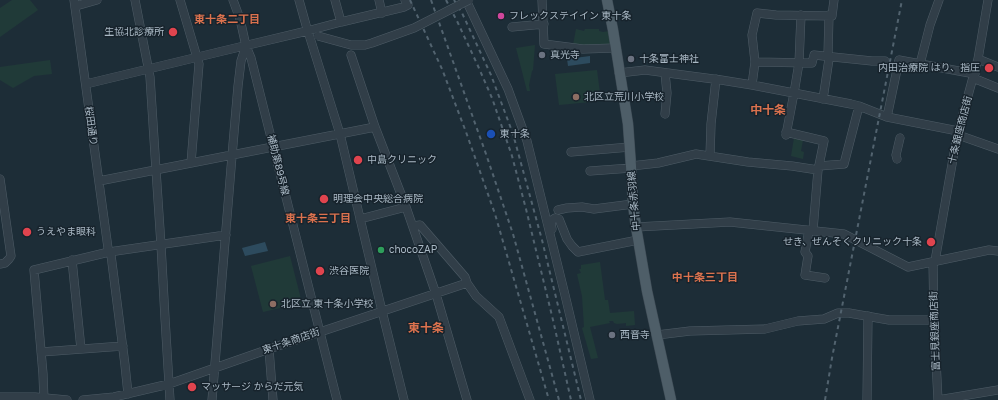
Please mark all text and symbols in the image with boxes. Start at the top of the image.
place label: フレックステイイン 東十条 [509,10,631,22]
marker: フレックステイイン 東十条 [496,11,506,21]
district label: 東十条二丁目 [194,13,260,27]
place label: 生協北診療所 [104,26,164,38]
marker: 生協北診療所 [167,26,179,38]
place label: 真光寺 [550,49,580,61]
marker: 真光寺 [537,50,547,60]
place label: 十条富士神社 [639,53,699,65]
marker: 十条富士神社 [626,54,636,64]
place label: 内田治療院 はり、指圧 [878,62,980,74]
marker: 内田治療院 はり、指圧 [983,62,995,74]
place label: 北区立荒川小学校 [584,91,664,103]
marker: 北区立荒川小学校 [571,92,581,102]
street label: 十条銀座商店街 [946,95,974,165]
district label: 中十条 [750,103,786,117]
street label: 桜田通り [82,105,100,147]
marker: 東十条 [485,128,497,140]
place label: 東十条 [500,128,530,140]
street label: 補助第89号線 [265,133,291,197]
marker: 中島クリニック [352,154,364,166]
place label: 中島クリニック [367,154,437,166]
street label: 中十条赤羽線 [625,171,643,231]
marker: 明理会中央総合病院 [318,193,330,205]
place label: 明理会中央総合病院 [333,193,423,205]
district label: 東十条三丁目 [285,212,351,226]
marker: うえやま眼科 [21,226,33,238]
place label: うえやま眼科 [36,226,96,238]
place label: せき、ぜんそくクリニック十条 [783,236,922,248]
marker: せき、ぜんそくクリニック十条 [925,236,937,248]
place label: chocoZAP [389,244,437,256]
marker: chocoZAP [376,245,386,255]
marker: 渋谷医院 [314,265,326,277]
place label: 渋谷医院 [329,265,369,277]
district label: 中十条三丁目 [672,271,738,285]
street label: 富士見銀座商店街 [928,291,942,371]
place label: 北区立 東十条小学校 [281,298,373,310]
marker: 北区立 東十条小学校 [268,299,278,309]
district label: 東十条 [408,321,444,335]
street label: 東十条商店街 [261,326,321,356]
place label: 西音寺 [620,329,650,341]
marker: 西音寺 [607,330,617,340]
marker: マッサージ からだ元気 [186,381,198,393]
place label: マッサージ からだ元気 [201,381,303,393]

